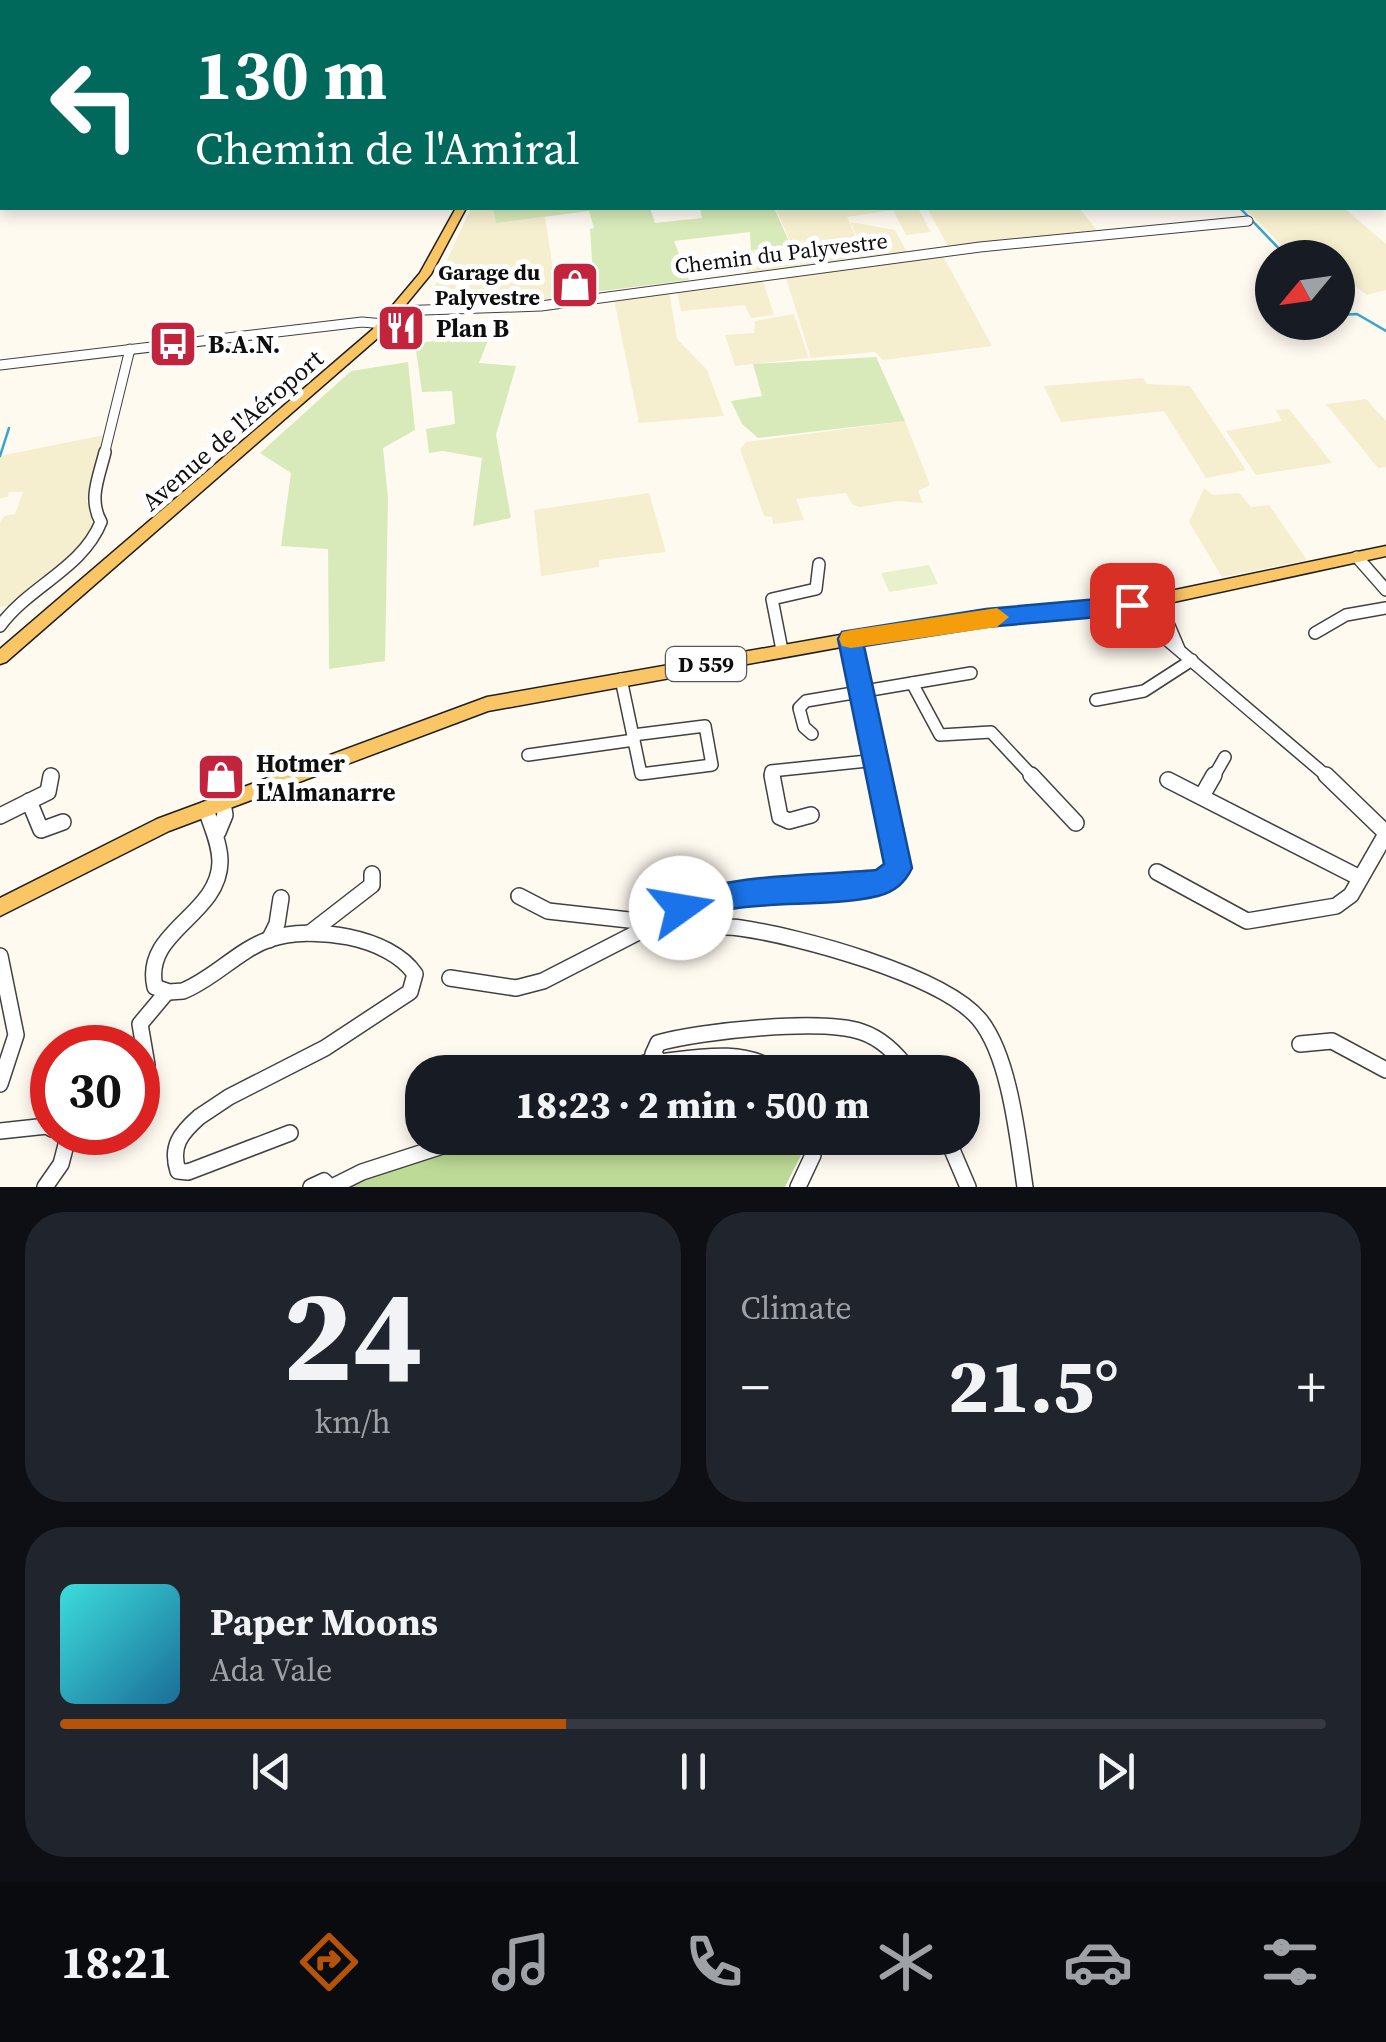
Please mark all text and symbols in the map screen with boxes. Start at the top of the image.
text: 130 m [195,26,387,122]
icon: left [30,40,160,170]
text: Chemin de l'Amiral [195,117,580,179]
street label: Chemin du Palyvestre [673,225,889,281]
north arrow [1255,240,1355,340]
map controls [1255,240,1355,340]
place label: Garage du Palyvestre [435,257,540,312]
shop icon: Garage du Palyvestre [549,259,601,311]
restaurant icon: Plan B [375,302,427,354]
place label: Plan B [436,311,509,345]
bus stop icon: B.A.N. [147,318,199,370]
place label: B.A.N. [208,327,280,361]
street label: Avenue de l'Aéroport [134,341,331,518]
pin [1090,563,1175,648]
icon: arrive [1105,578,1160,633]
road number: D 559 [666,647,746,681]
place label: Hotmer L'Almanarre [256,746,396,809]
shop icon: Hotmer L'Almanarre [195,751,247,803]
position arrow [629,856,733,960]
speed limit sign: 30 [30,1025,160,1155]
text: 18:23 · 2 min · 500 m [515,1079,870,1131]
text: 24 [282,1245,423,1424]
text: Climate [741,1286,852,1330]
text: 21.5° [948,1334,1119,1437]
text: − [741,1349,770,1424]
text: + [1297,1349,1326,1424]
text: km/h [315,1400,391,1444]
text: Paper Moons [210,1596,438,1648]
text: Ada Vale [210,1648,332,1692]
icon: previous [244,1744,299,1799]
icon: pause [666,1744,721,1799]
icon: next [1088,1744,1143,1799]
icon: directions [294,1927,364,1997]
icon: music [486,1927,556,1997]
icon: phone [679,1927,749,1997]
icon: climate [871,1927,941,1997]
icon: car [1063,1927,1133,1997]
icon: filters [1255,1927,1325,1997]
text: 18:21 [61,1931,172,1993]

